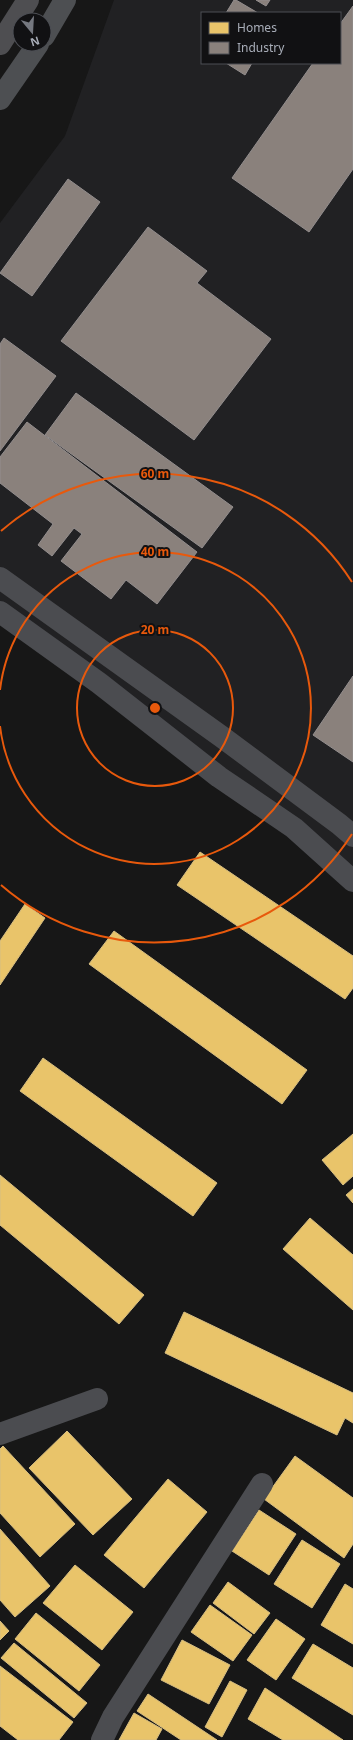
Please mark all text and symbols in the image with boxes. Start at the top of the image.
north arrow [12,12,52,52]
legend [201,12,341,64]
text: Homes [237,19,277,36]
text: N [29,33,42,51]
text: Industry [237,39,285,56]
text: 60 m [141,465,169,482]
text: 40 m [141,543,169,560]
text: 20 m [141,621,169,638]
centre of rings [148,701,162,715]

